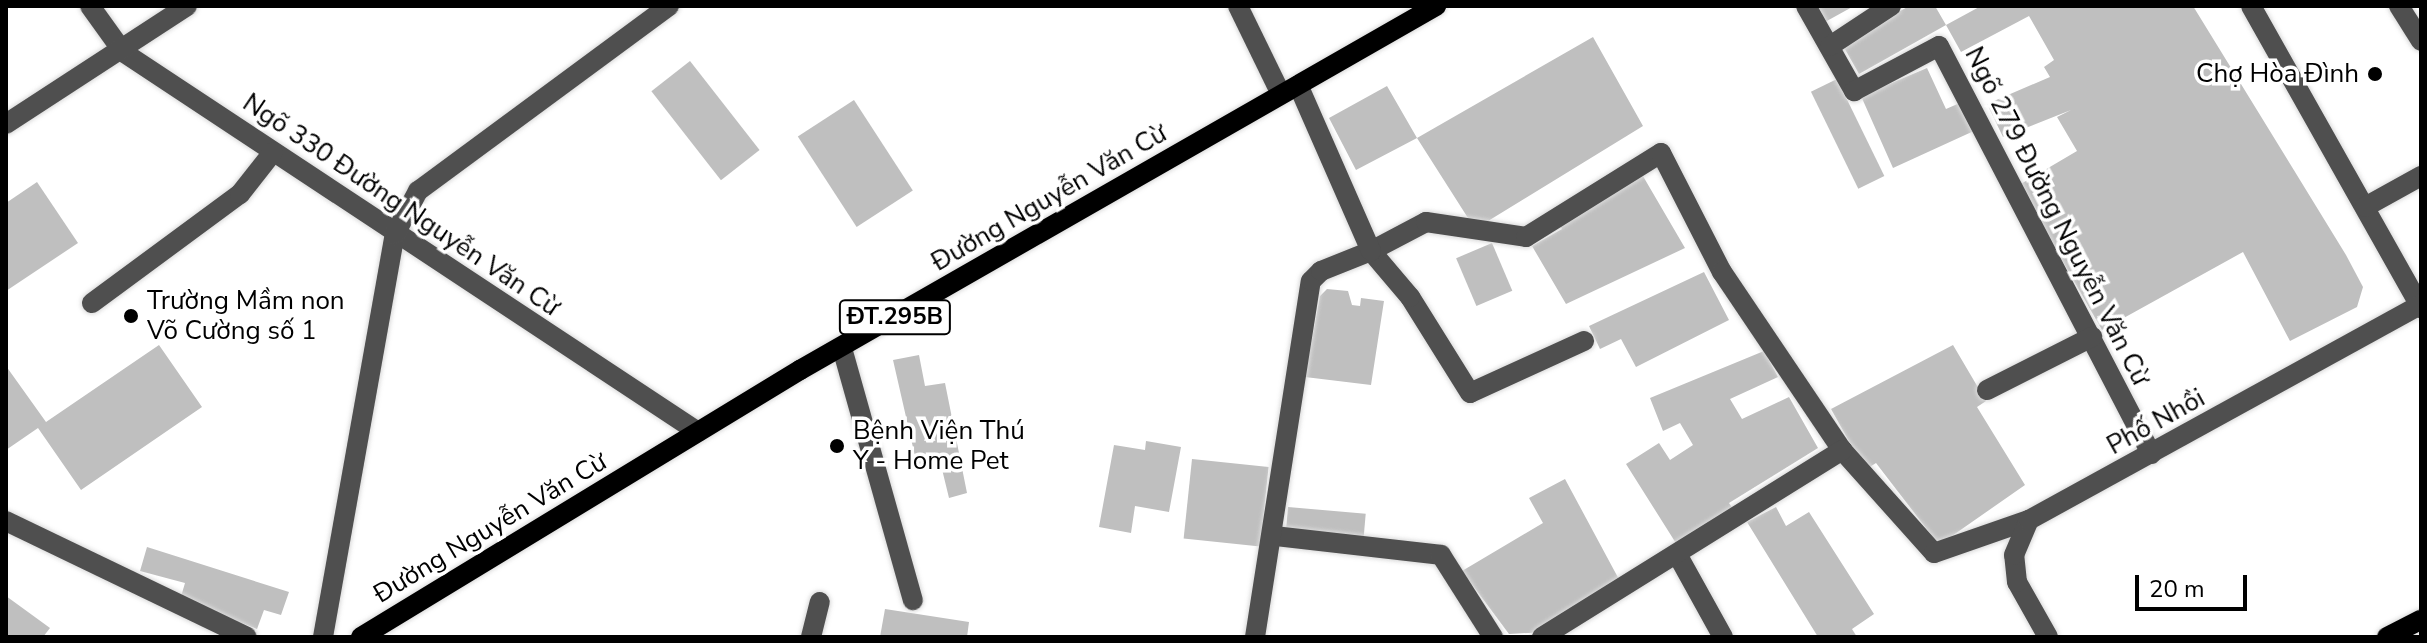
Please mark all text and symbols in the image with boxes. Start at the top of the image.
street label: Ngõ 279 Đường Nguyễn Văn Cừ [1958,42,2156,390]
place label: Chợ Hòa Đình [2196,58,2359,90]
marker: Chợ Hòa Đình [2366,65,2384,83]
street label: Ngõ 330 Đường Nguyễn Văn Cừ [237,87,565,323]
street label: Đường Nguyễn Văn Cừ [926,118,1172,278]
place label: Trường Mầm non Võ Cường số 1 [147,285,345,346]
road number: ĐT.295B [837,297,953,337]
marker: Trường Mầm non Võ Cường số 1 [122,307,140,325]
street label: Phố Nhồi [2102,382,2210,462]
place label: Bệnh Viện Thú Y - Home Pet [853,415,1025,476]
marker: Bệnh Viện Thú Y - Home Pet [828,437,846,455]
street label: Đường Nguyễn Văn Cừ [368,446,612,610]
scale bar [2139,559,2251,609]
text: 20 m [2149,573,2205,605]

